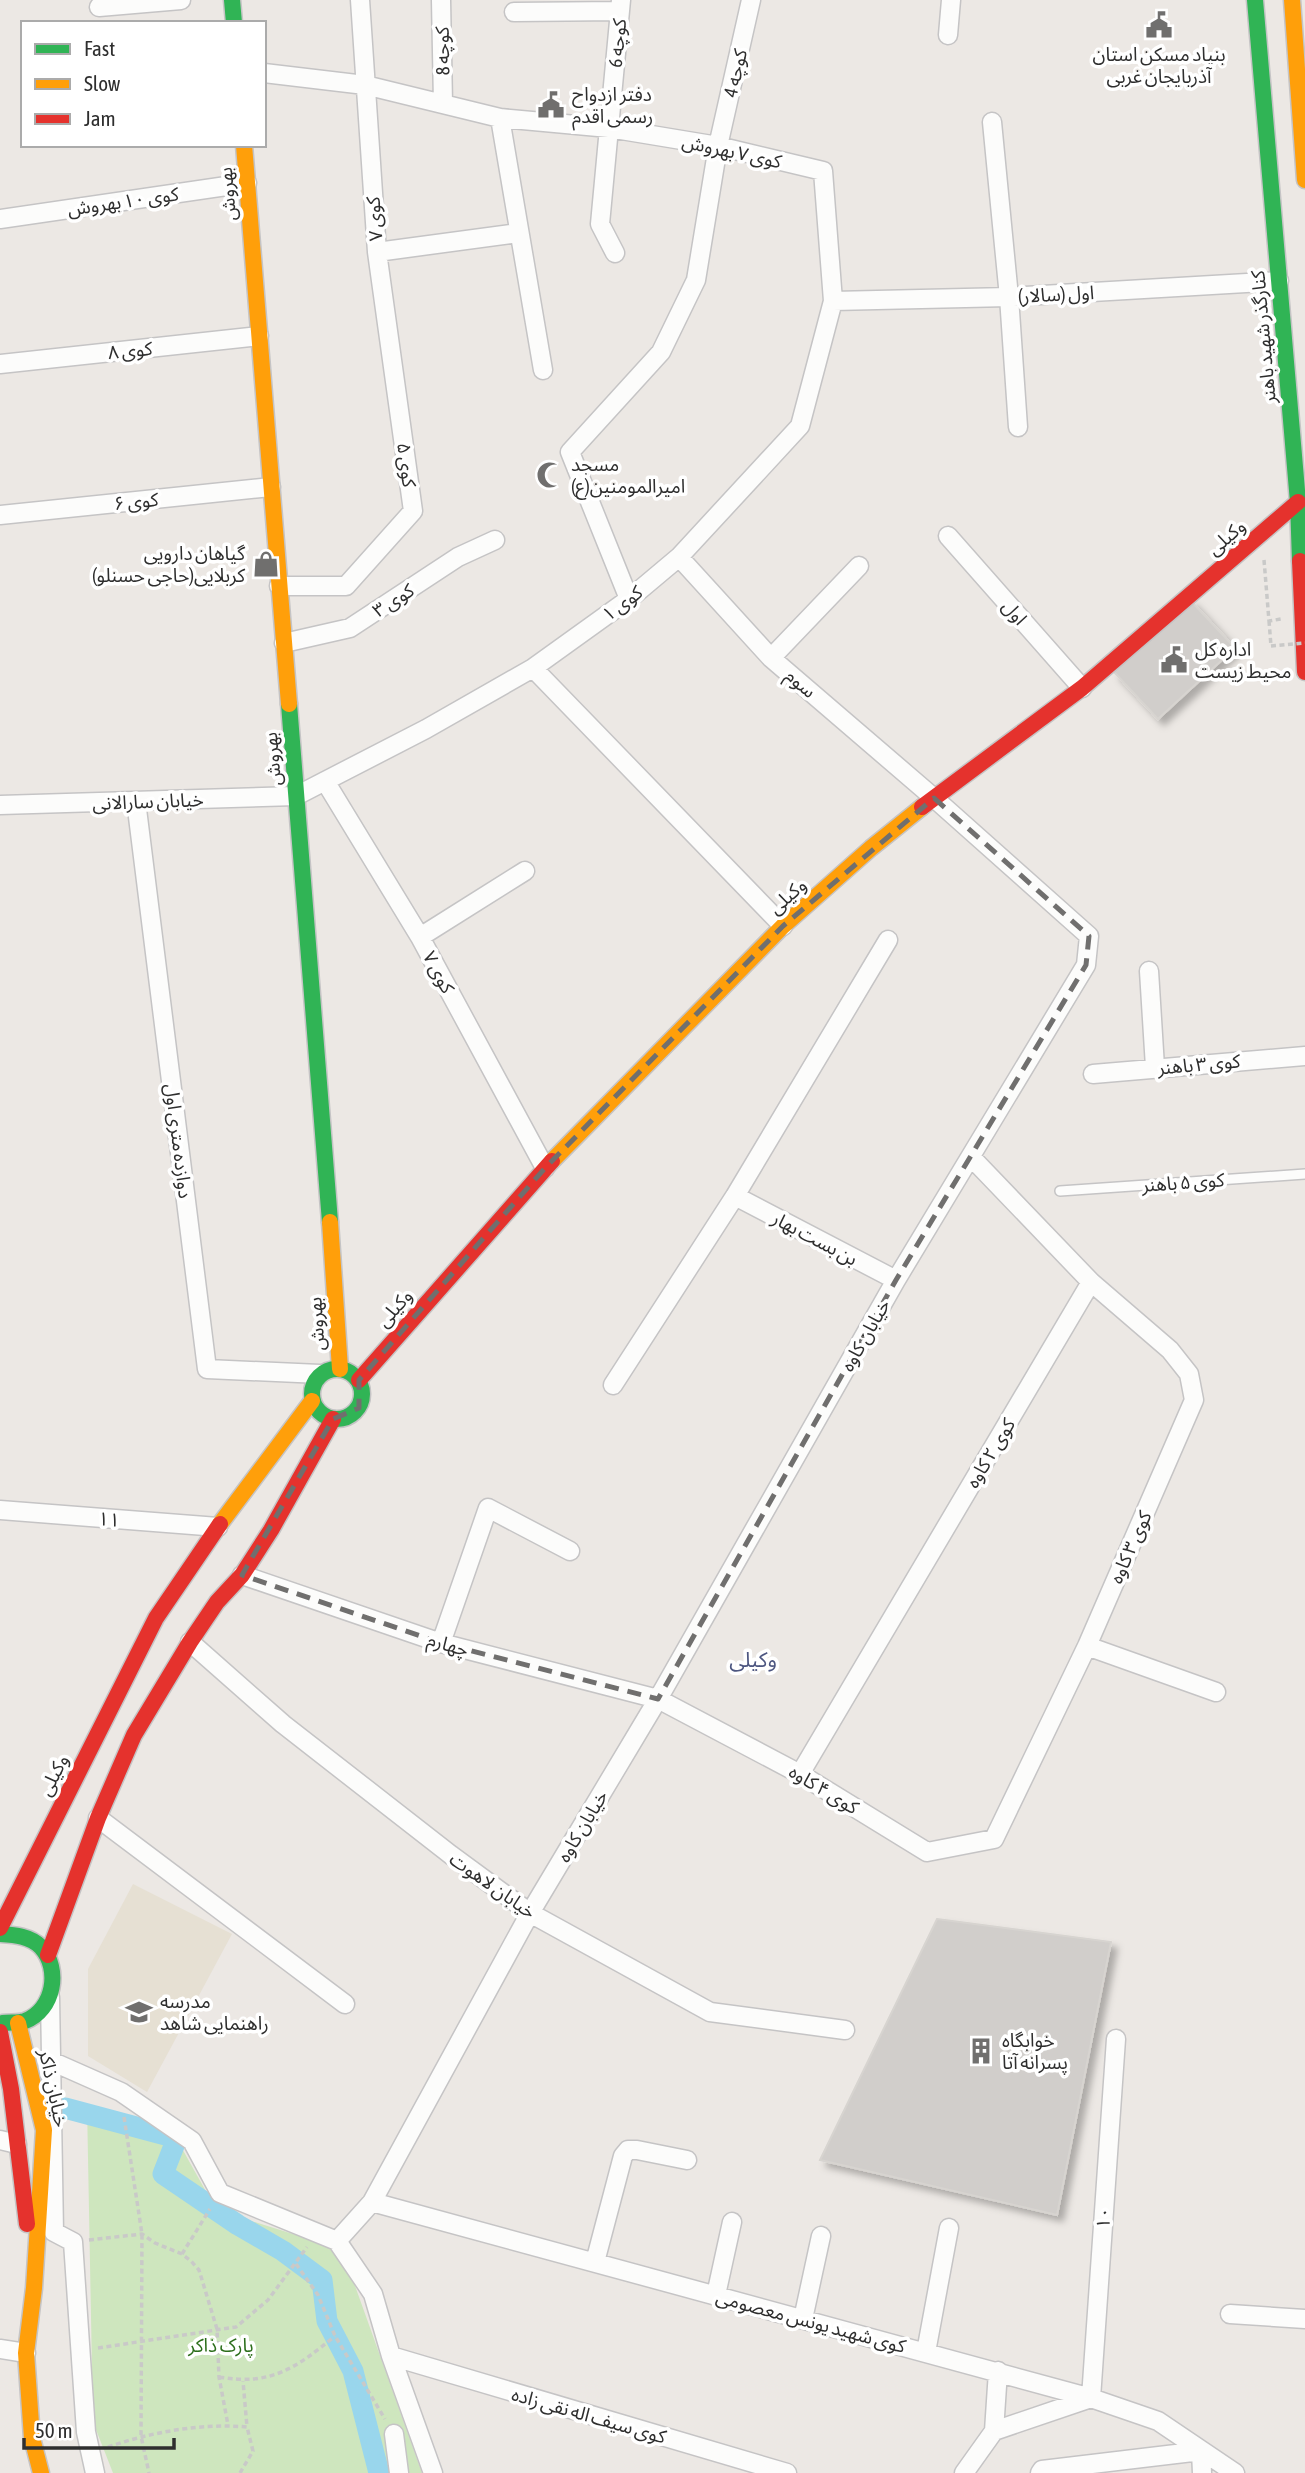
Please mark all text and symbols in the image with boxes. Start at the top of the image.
public building icon: بنیاد مسکن استان آذربایجان غربی [1144,10,1174,40]
street label: کوچه 6 [604,17,632,68]
legend [21,21,266,147]
street label: کوچه 8 [431,25,455,76]
text: Fast [84,36,115,60]
place label: بنیاد مسکن استان آذربایجان غربی [1092,43,1226,88]
street label: کوچه 4 [719,46,753,100]
text: Slow [84,71,121,95]
place label: دفتر ازدواح رسمی اقدم [572,83,653,131]
public building icon: دفتر ازدواح رسمی اقدم [536,90,566,120]
text: Jam [84,106,116,130]
street label: کوی ۷ بهروش [680,130,785,173]
street label: بهروش [214,166,241,222]
street label: کوی ۱۰ بهروش [66,182,181,221]
street label: کوی ۷ [361,195,388,242]
street label: کنارگذر شهید باهنر [1246,268,1281,405]
street label: اول (سالار) [1017,281,1095,308]
street label: کوی ۸ [107,337,155,364]
street label: کوی ۵ [392,441,421,490]
place label: مسجد امیرالمومنین(ع) [571,453,685,500]
mosque icon: مسجد امیرالمومنین(ع) [535,460,565,490]
street label: کوی ۶ [113,488,161,515]
street label: وکیلی [1203,515,1250,560]
place label: گیاهان دارویی کربلایی(حاجی حسنلو) [92,542,246,587]
shop icon: گیاهان دارویی کربلایی(حاجی حسنلو) [251,549,281,579]
street label: کوی ۳ [368,578,419,622]
street label: کوی ۱ [598,580,648,626]
street label: اول [997,595,1032,630]
place label: اداره کل محیط زیست [1195,638,1292,683]
public building icon: اداره کل محیط زیست [1159,645,1189,675]
street label: سوم [779,664,821,705]
street label: بهروش [259,731,286,787]
street label: خیابان سارالانی [92,788,204,815]
street label: وکیلی [764,873,811,919]
street label: کوی ۷ [418,947,460,998]
street label: کوی ۳ باهنر [1156,1049,1243,1080]
street label: دوازده متری اول [160,1082,197,1200]
street label: کوی ۵ باهنر [1140,1168,1226,1197]
street label: بن بست بهار [767,1206,861,1271]
street label: وکیلی [372,1285,417,1332]
street label: خیابان کاوه [836,1295,895,1375]
street label: بهروش [303,1296,330,1352]
street label: کوی ۲ کاوه [961,1413,1021,1492]
street label: کوی ۳ کاوه [1104,1506,1157,1587]
street label: ۱۱ [97,1507,121,1531]
street label: چهارم [424,1628,471,1664]
district label: وکیلی [729,1647,777,1672]
street label: وکیلی [33,1751,73,1800]
street label: کوی ۴ کاوه [785,1760,864,1820]
street label: خیابان کاوه [552,1786,613,1866]
street label: خیابان لاهوت [445,1847,540,1923]
place label: مدرسه راهنمایی شاهد [160,1990,269,2035]
school or university icon: مدرسه راهنمایی شاهد [124,1997,154,2027]
place label: خوابگاه پسرانه آتا [1002,2029,1068,2075]
building icon: خوابگاه پسرانه آتا [966,2036,996,2066]
street label: خیابان ذاکر [34,2046,73,2129]
street label: ۱۰ [1091,2206,1115,2230]
street label: کوی شهید یونس معصومی [713,2285,909,2358]
park label: پارک ذاکر [187,2334,254,2358]
street label: کوی سیف اله نقی زاده [509,2382,670,2449]
scale bar [24,2406,175,2450]
text: 50 m [35,2418,73,2442]

